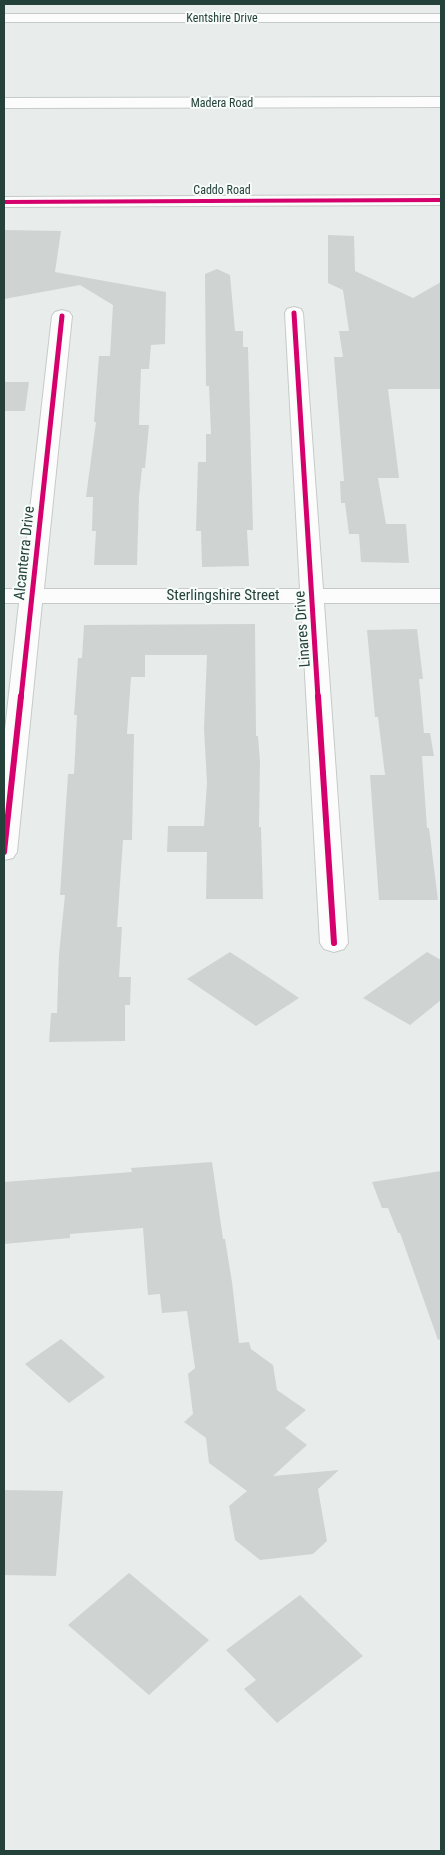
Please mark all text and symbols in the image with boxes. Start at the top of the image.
street label: Kentshire Drive [186,11,258,25]
street label: Madera Road [191,96,253,110]
street label: Caddo Road [193,183,251,197]
street label: Alcanterra Drive [10,505,38,601]
street label: Sterlingshire Street [167,586,279,604]
street label: Linares Drive [290,590,314,668]

